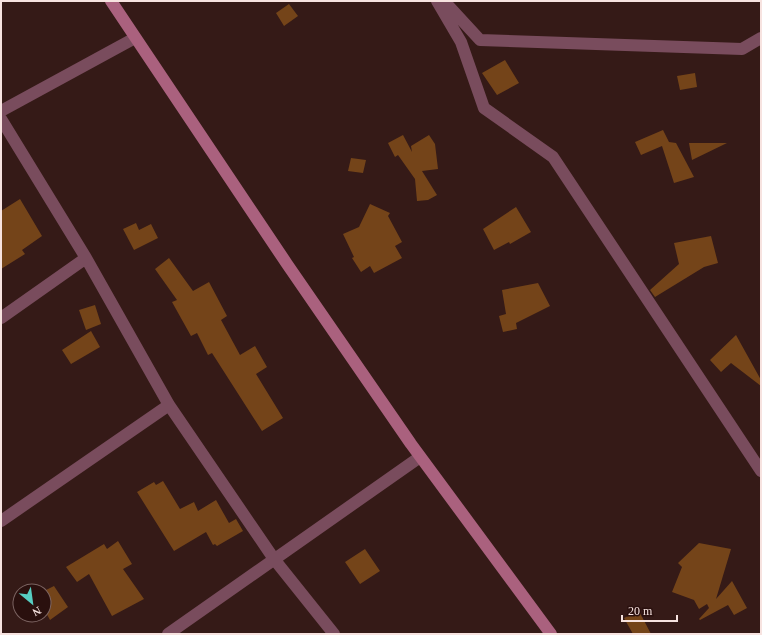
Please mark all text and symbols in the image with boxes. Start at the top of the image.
north arrow [12,583,52,623]
scale bar [622,597,677,623]
text: 20 m [628,604,653,618]
text: N [30,605,43,619]

